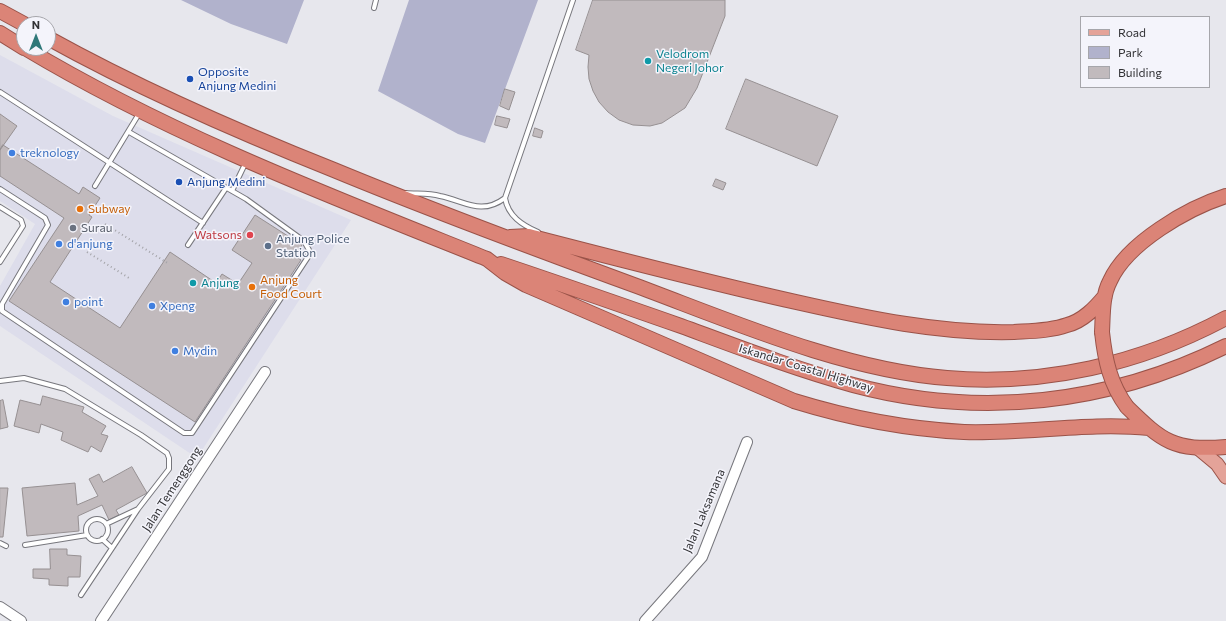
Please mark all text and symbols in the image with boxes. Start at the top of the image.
north arrow [16,16,56,56]
legend [1080,16,1210,88]
text: N [32,18,40,31]
text: Road [1118,25,1146,39]
text: Park [1118,45,1143,59]
place label: Velodrom Negeri Johor [656,47,724,75]
marker: Velodrom Negeri Johor [643,56,653,66]
place label: Opposite Anjung Medini [198,65,276,93]
text: Building [1118,65,1162,79]
marker: Opposite Anjung Medini [185,74,195,84]
place label: treknology [20,146,79,160]
marker: treknology [7,148,17,158]
place label: Anjung Medini [187,175,265,189]
marker: Anjung Medini [174,177,184,187]
place label: Subway [88,202,131,216]
marker: Subway [75,204,85,214]
place label: Surau [81,221,112,235]
marker: Surau [68,223,78,233]
place label: Watsons [194,228,242,242]
marker: Watsons [245,230,255,240]
place label: Anjung Police Station [276,232,349,260]
place label: d'anjung [67,237,113,251]
marker: d'anjung [54,239,64,249]
marker: Anjung Police Station [263,241,273,251]
place label: Anjung Food Court [260,273,322,301]
place label: Anjung [201,276,239,290]
marker: Anjung [188,278,198,288]
marker: Anjung Food Court [247,282,257,292]
place label: point [74,295,103,309]
marker: point [61,297,71,307]
place label: Xpeng [160,299,195,313]
marker: Xpeng [147,301,157,311]
street label: Iskandar Coastal Highway [737,341,875,395]
place label: Mydin [183,344,217,358]
marker: Mydin [170,346,180,356]
street label: Jalan Temenggong [139,444,205,534]
street label: Jalan Laksamana [680,467,728,555]

